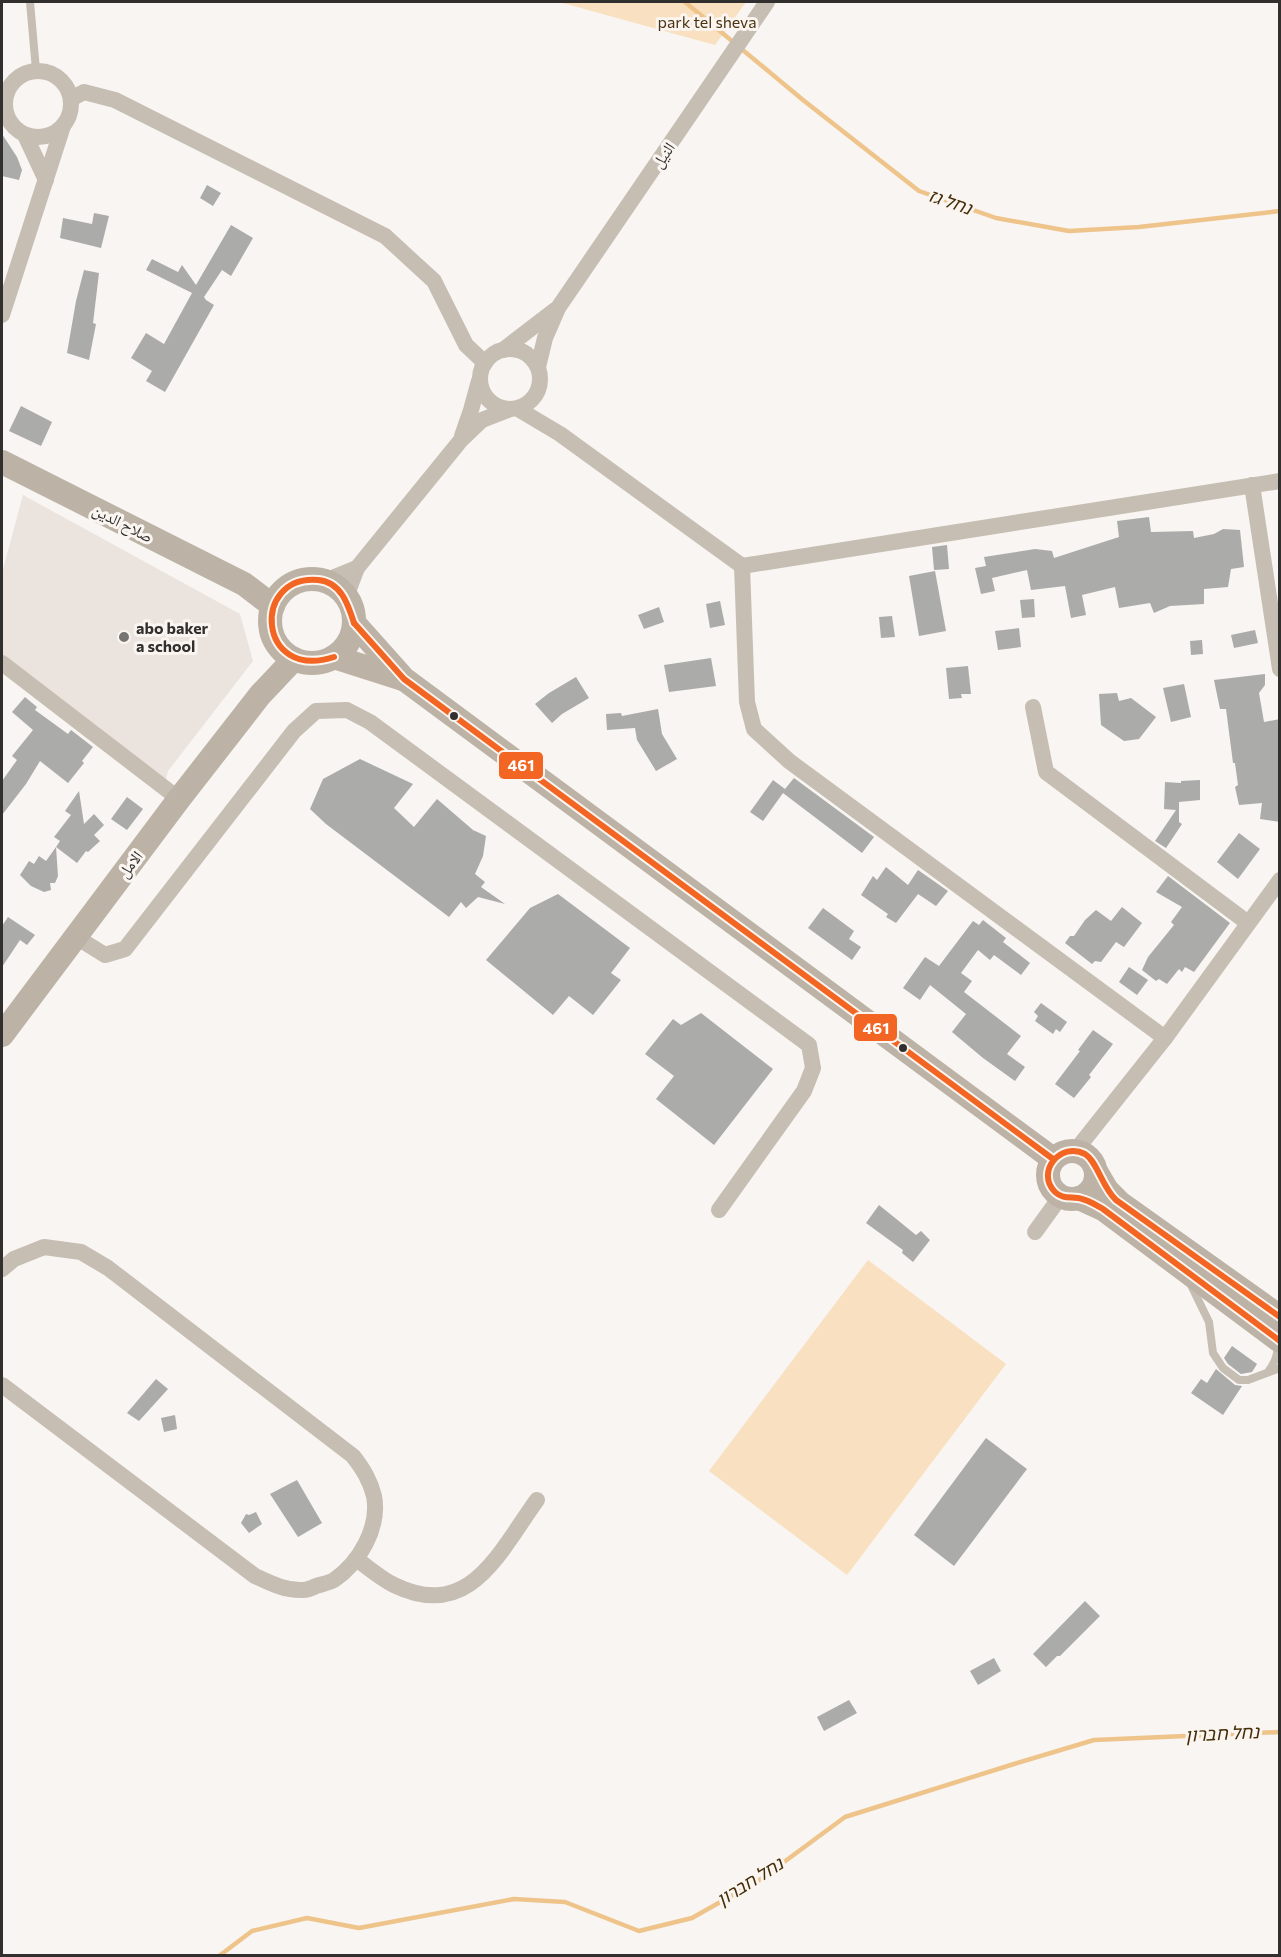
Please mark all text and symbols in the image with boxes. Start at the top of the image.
park label: park tel sheva [657,12,757,31]
street label: النيل [647,138,680,172]
water label: נחל גז [926,183,976,219]
street label: صلاح الدين [89,499,157,548]
place label: abo baker a school [136,618,209,655]
marker: abo baker a school [117,630,131,644]
unlabelled marker [448,710,460,722]
line badge: 461 [498,751,544,780]
text: 461 [508,755,534,774]
street label: الامل [113,846,147,882]
line badge: 461 [853,1013,898,1042]
text: 461 [863,1018,889,1037]
unlabelled marker [897,1042,909,1054]
water label: נחל חברון [1184,1720,1261,1746]
water label: נחל חברון [712,1852,788,1910]

